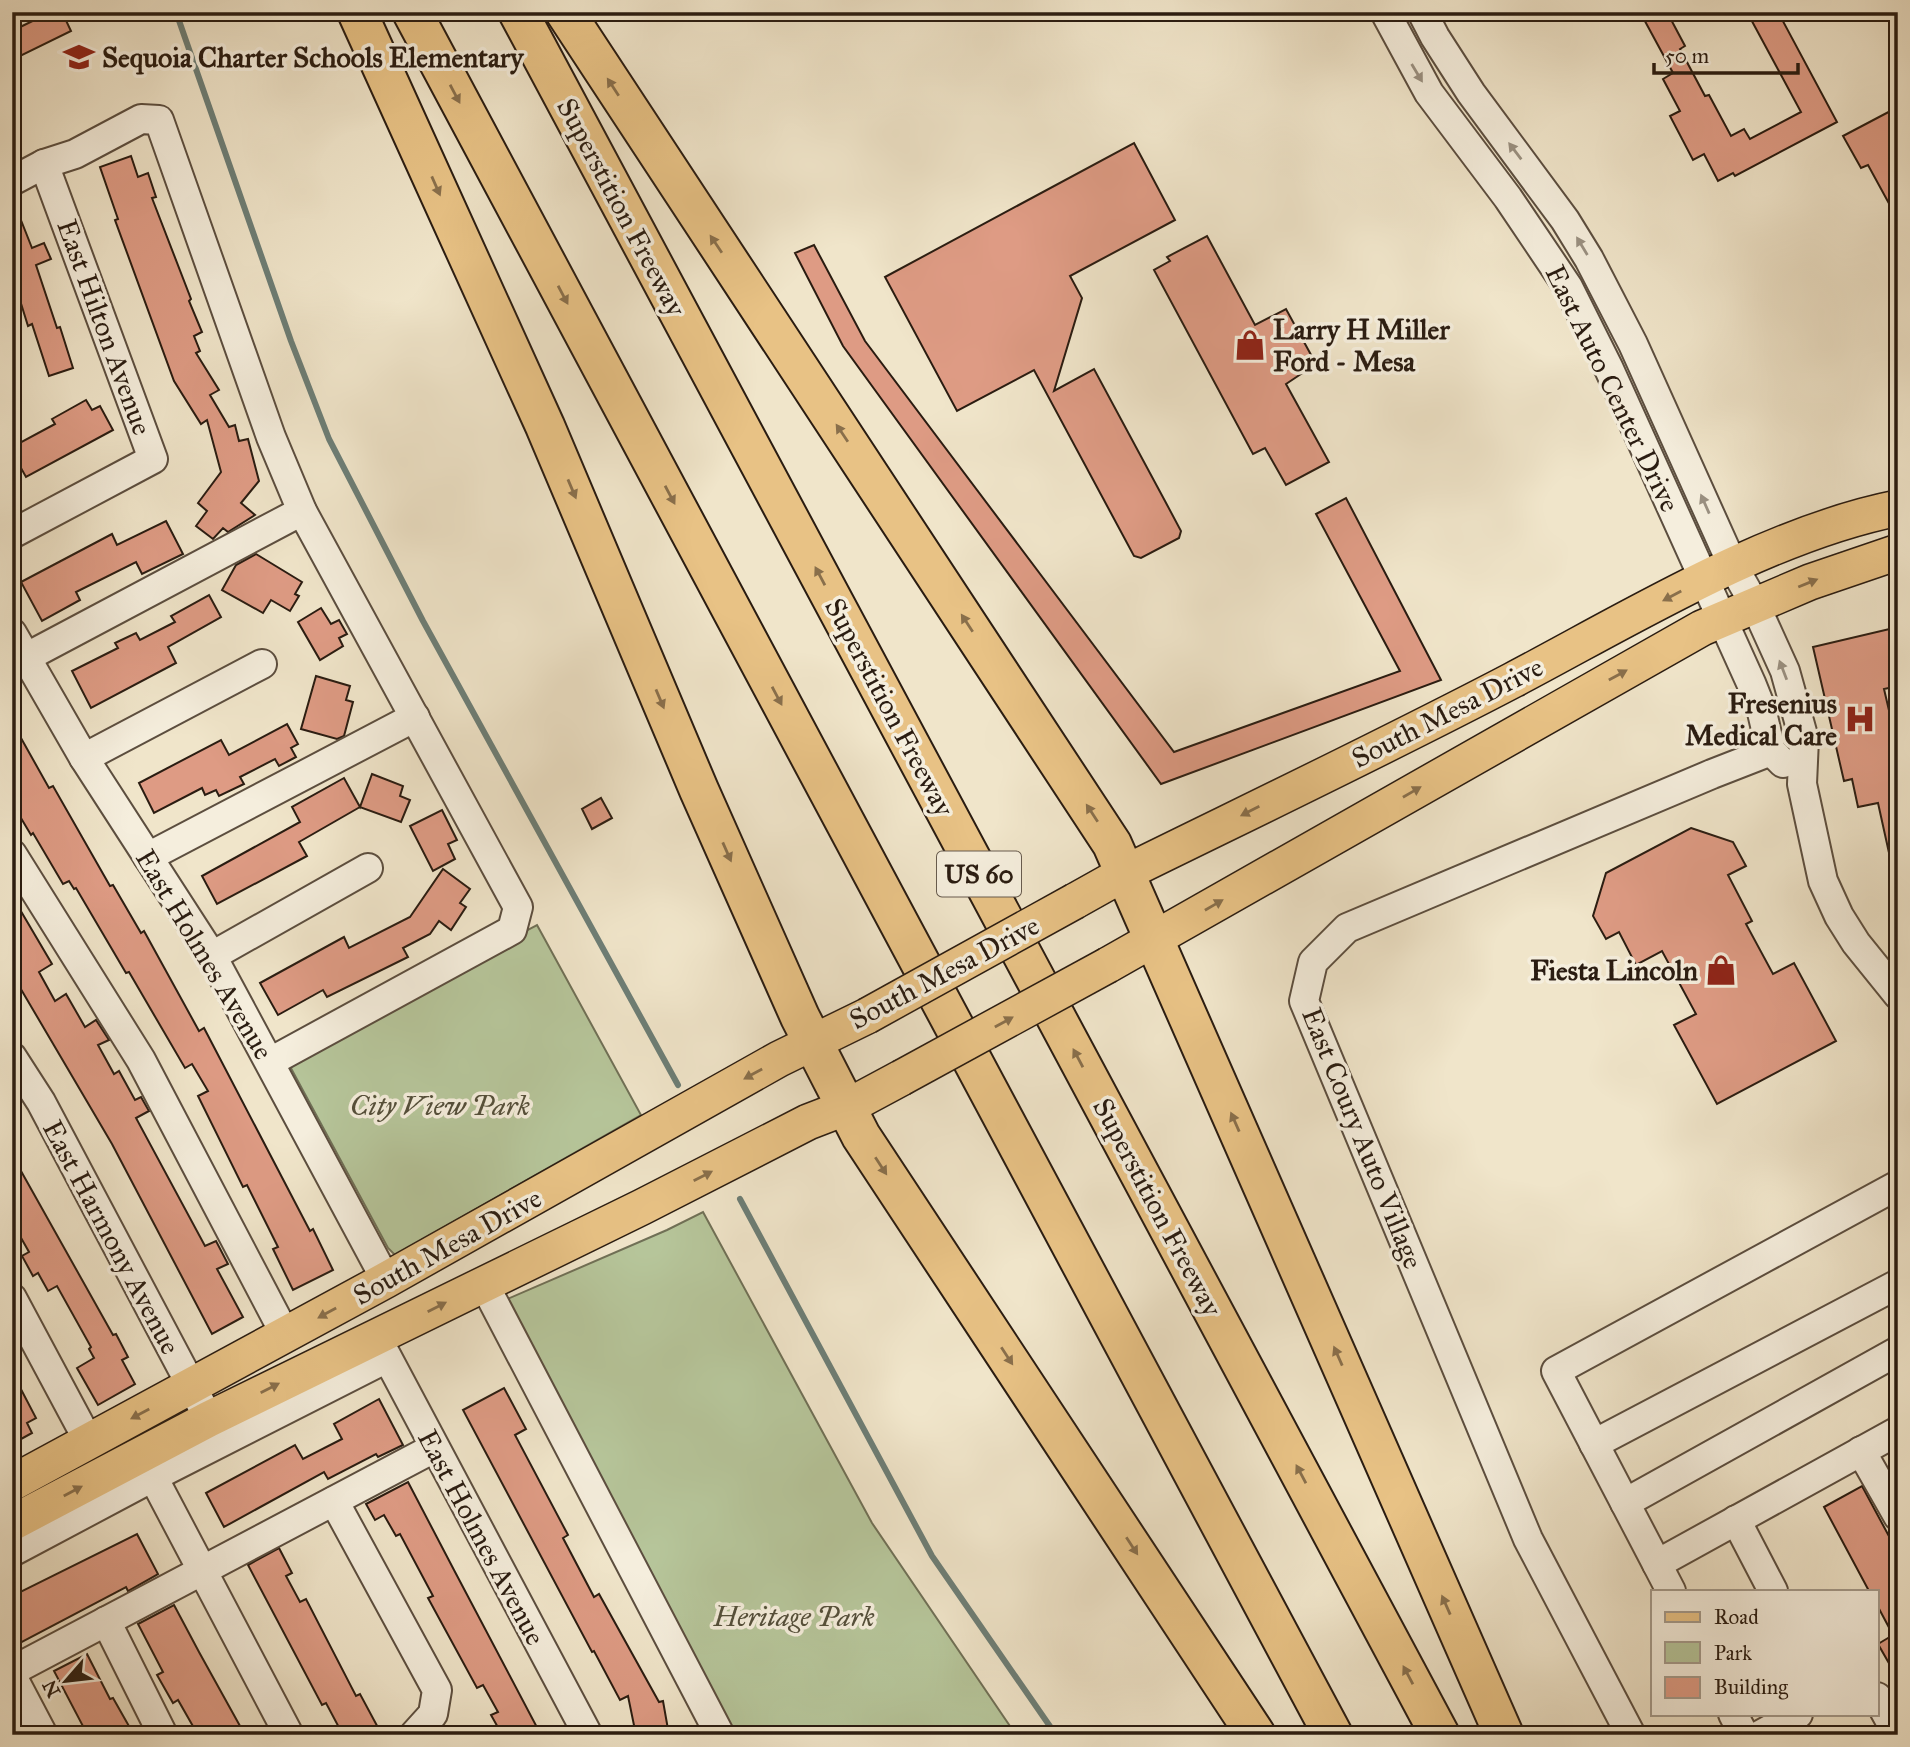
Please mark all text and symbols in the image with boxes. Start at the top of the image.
scale bar [1654,32,1798,76]
school or university icon: Sequoia Charter Schools Elementary [62,40,96,74]
place label: Sequoia Charter Schools Elementary [102,40,524,75]
text: 50 m [1665,43,1710,69]
one-way arrow [1410,63,1423,82]
one-way arrow [607,78,620,97]
one-way arrow [450,84,461,104]
street label: Superstition Freeway [549,92,694,323]
one-way arrow [1508,143,1523,161]
one-way arrow [430,176,442,196]
street label: East Hilton Avenue [49,215,160,440]
one-way arrow [709,235,723,253]
one-way arrow [1575,237,1588,256]
street label: East Auto Center Drive [1538,259,1688,517]
one-way arrow [556,285,568,305]
place label: Larry H Miller Ford - Mesa [1273,312,1450,379]
shop icon: Larry H Miller Ford - Mesa [1233,328,1267,362]
one-way arrow [835,424,849,442]
one-way arrow [566,479,577,500]
one-way arrow [664,485,676,505]
one-way arrow [1699,494,1711,514]
one-way arrow [814,566,826,586]
one-way arrow [1798,577,1819,588]
one-way arrow [1662,590,1682,602]
street label: Superstition Freeway [817,592,962,823]
one-way arrow [961,613,974,633]
street label: South Mesa Drive [1346,649,1549,776]
one-way arrow [1777,659,1788,680]
one-way arrow [1608,669,1628,681]
one-way arrow [771,686,783,706]
place label: Fresenius Medical Care [1685,686,1837,753]
one-way arrow [655,688,666,709]
hospital icon: Fresenius Medical Care [1843,702,1877,736]
one-way arrow [1402,786,1421,798]
one-way arrow [1086,804,1099,823]
one-way arrow [1240,806,1260,817]
one-way arrow [721,842,733,862]
street label: East Holmes Avenue [128,843,281,1066]
road number: US 60 [937,852,1021,897]
one-way arrow [1205,899,1224,911]
street label: South Mesa Drive [843,908,1045,1037]
place label: Fiesta Lincoln [1530,953,1698,988]
shop icon: Fiesta Lincoln [1704,953,1738,987]
street label: East Coury Auto Village [1294,1002,1431,1274]
one-way arrow [994,1016,1014,1028]
one-way arrow [1072,1047,1084,1067]
one-way arrow [743,1068,762,1080]
park label: City View Park [350,1088,530,1123]
street label: Superstition Freeway [1085,1092,1230,1323]
one-way arrow [1229,1112,1241,1132]
street label: East Harmony Avenue [35,1114,188,1360]
one-way arrow [875,1156,888,1176]
one-way arrow [693,1170,712,1182]
street label: South Mesa Drive [347,1180,548,1313]
one-way arrow [428,1302,448,1314]
one-way arrow [317,1307,336,1319]
one-way arrow [1332,1345,1343,1366]
one-way arrow [1000,1346,1013,1366]
one-way arrow [260,1383,280,1394]
one-way arrow [131,1408,150,1420]
street label: East Holmes Avenue [410,1423,553,1651]
one-way arrow [1295,1464,1307,1484]
one-way arrow [63,1485,82,1497]
one-way arrow [1125,1536,1138,1556]
legend [1651,1590,1878,1716]
one-way arrow [1440,1595,1451,1616]
park label: Heritage Park [712,1599,875,1634]
text: Road [1714,1604,1759,1630]
text: Park [1714,1640,1752,1666]
north arrow [32,1646,102,1716]
one-way arrow [1402,1665,1414,1684]
text: Building [1714,1674,1788,1700]
text: N [37,1676,65,1701]

